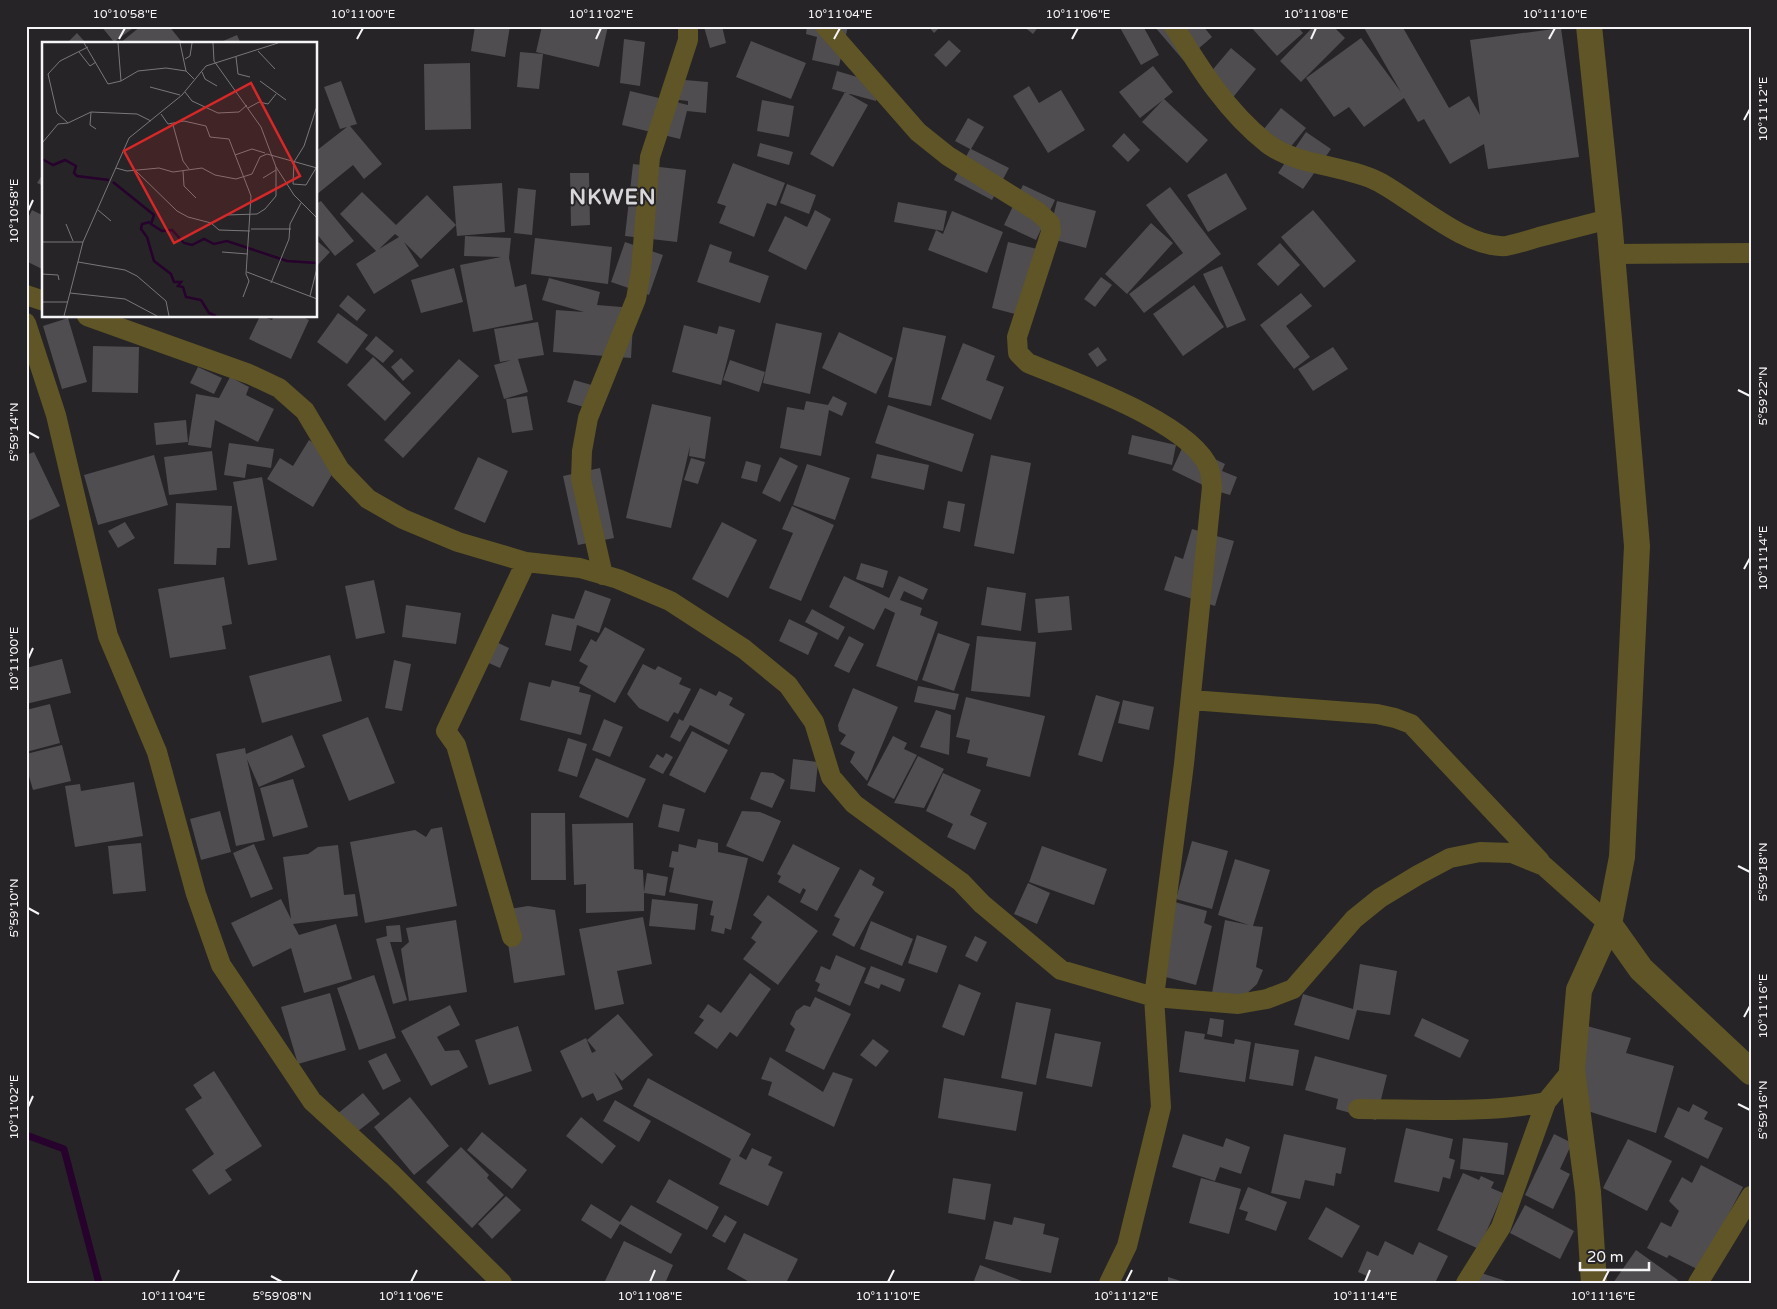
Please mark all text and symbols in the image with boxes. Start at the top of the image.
text: 10°10'58"E [92,7,158,21]
text: 10°11'00"E [330,7,396,21]
text: 10°11'02"E [568,7,634,21]
text: 10°11'04"E [807,7,873,21]
text: 10°11'06"E [1045,7,1111,21]
text: 10°11'08"E [1283,7,1349,21]
text: 10°11'10"E [1522,7,1588,21]
inset map [42,42,318,318]
text: 10°11'12"E [1756,76,1770,142]
text: 10°10'58"E [7,178,21,244]
district label: NKWEN [569,185,657,210]
text: 5°59'22"N [1756,366,1770,426]
text: 5°59'14"N [7,402,21,462]
text: 10°11'14"E [1756,525,1770,591]
text: 10°11'00"E [7,626,21,692]
text: 5°59'18"N [1756,842,1770,902]
text: 5°59'10"N [7,878,21,938]
text: 10°11'16"E [1756,973,1770,1039]
text: 10°11'02"E [7,1074,21,1140]
text: 5°59'16"N [1756,1080,1770,1140]
scale bar [1580,1239,1648,1271]
text: 20 m [1587,1248,1624,1266]
text: 10°11'04"E [140,1289,206,1303]
text: 5°59'08"N [252,1289,312,1303]
text: 10°11'06"E [378,1289,444,1303]
text: 10°11'08"E [617,1289,683,1303]
text: 10°11'10"E [855,1289,921,1303]
text: 10°11'12"E [1093,1289,1159,1303]
text: 10°11'14"E [1332,1289,1398,1303]
text: 10°11'16"E [1570,1289,1636,1303]

